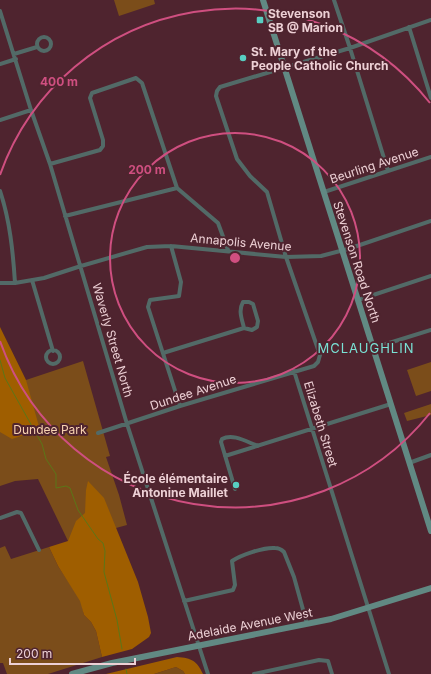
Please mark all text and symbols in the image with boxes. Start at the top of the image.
place label: Stevenson SB @ Marion [268,6,343,35]
marker: Stevenson SB @ Marion [255,15,265,25]
place label: St. Mary of the People Catholic Church [251,44,388,73]
marker: St. Mary of the People Catholic Church [238,53,248,63]
text: 400 m [40,74,78,89]
street label: Beurling Avenue [328,144,420,186]
text: 200 m [128,162,166,177]
street label: Stevenson Road North [330,199,384,325]
street label: Annapolis Avenue [190,230,292,254]
centre of rings [228,251,242,265]
street label: Waverly Street North [89,281,137,399]
district label: MCLAUGHLIN [318,340,414,356]
street label: Dundee Avenue [148,371,238,413]
street label: Elizabeth Street [301,379,341,469]
park label: Dundee Park [13,422,87,437]
place label: École élémentaire Antonine Maillet [124,471,229,500]
marker: École élémentaire Antonine Maillet [231,480,241,490]
street label: Adelaide Avenue West [186,605,314,643]
scale bar [10,640,135,666]
text: 200 m [16,646,52,661]

